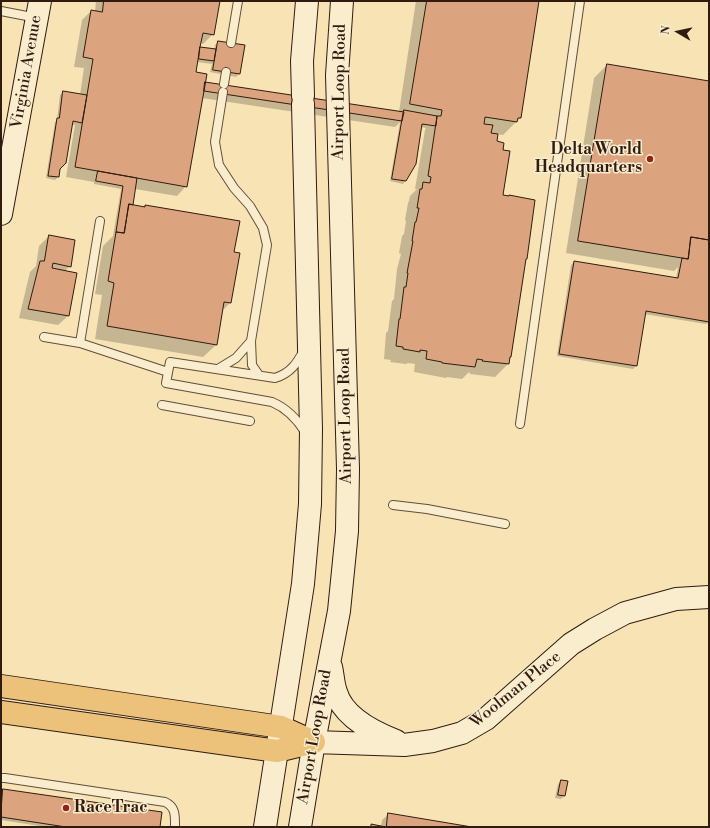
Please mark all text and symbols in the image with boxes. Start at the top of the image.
north arrow [658,12,698,52]
street label: Virginia Avenue [8,14,46,130]
street label: Airport Loop Road [329,24,351,160]
text: N [659,25,674,36]
place label: Delta World Headquarters [535,140,642,178]
marker: Delta World Headquarters [645,154,655,164]
street label: Airport Loop Road [335,348,357,484]
street label: Woolman Place [467,648,565,732]
street label: Airport Loop Road [294,668,336,806]
place label: RaceTrac [74,798,147,818]
marker: RaceTrac [61,803,71,813]

